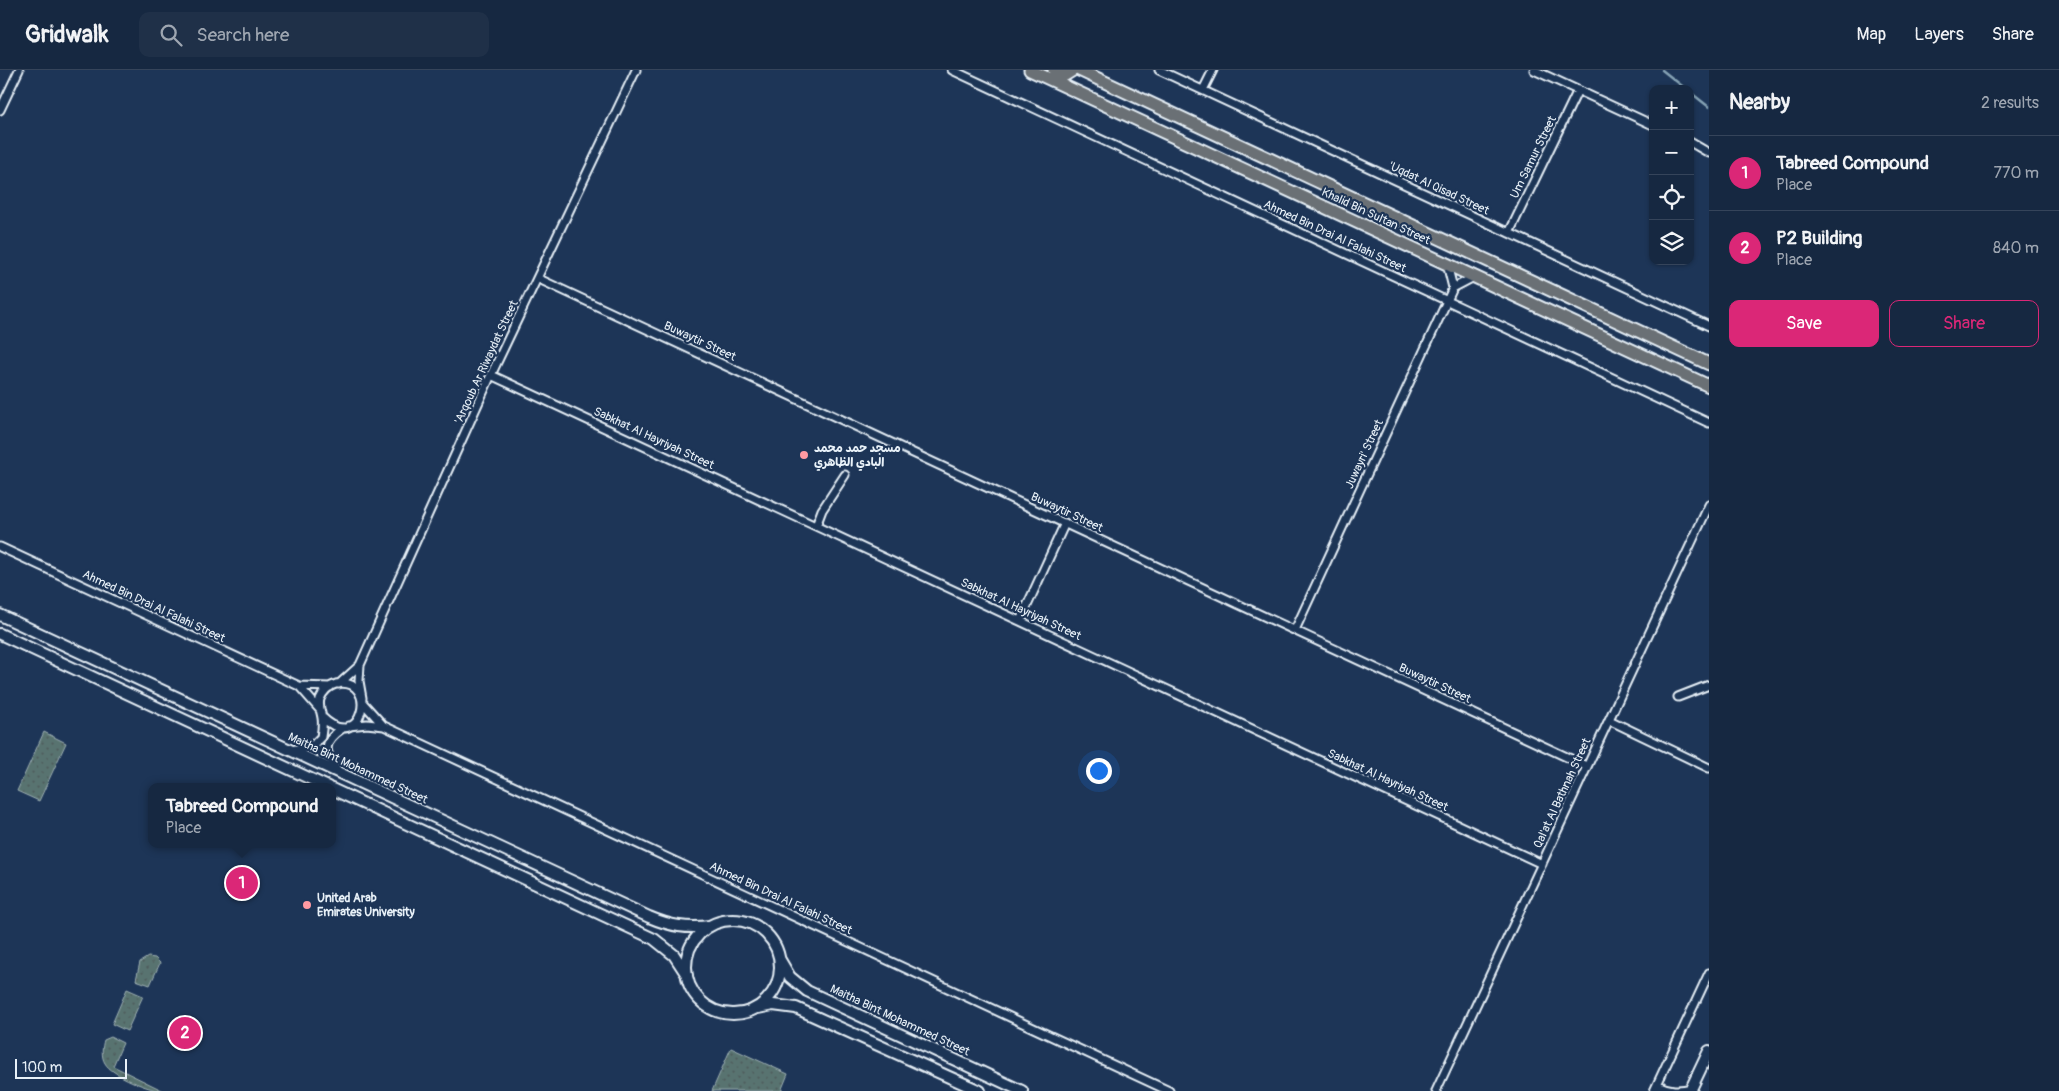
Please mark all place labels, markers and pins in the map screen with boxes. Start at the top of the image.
place label: مسجد حمد محمد البادي الظاهري [814,441,901,471]
marker: مسجد حمد محمد البادي الظاهري [798,449,810,461]
pin: 1 [226,864,258,902]
place label: United Arab Emirates University [317,891,415,920]
marker: United Arab Emirates University [301,899,313,911]
pin: 2 [169,1014,201,1052]

